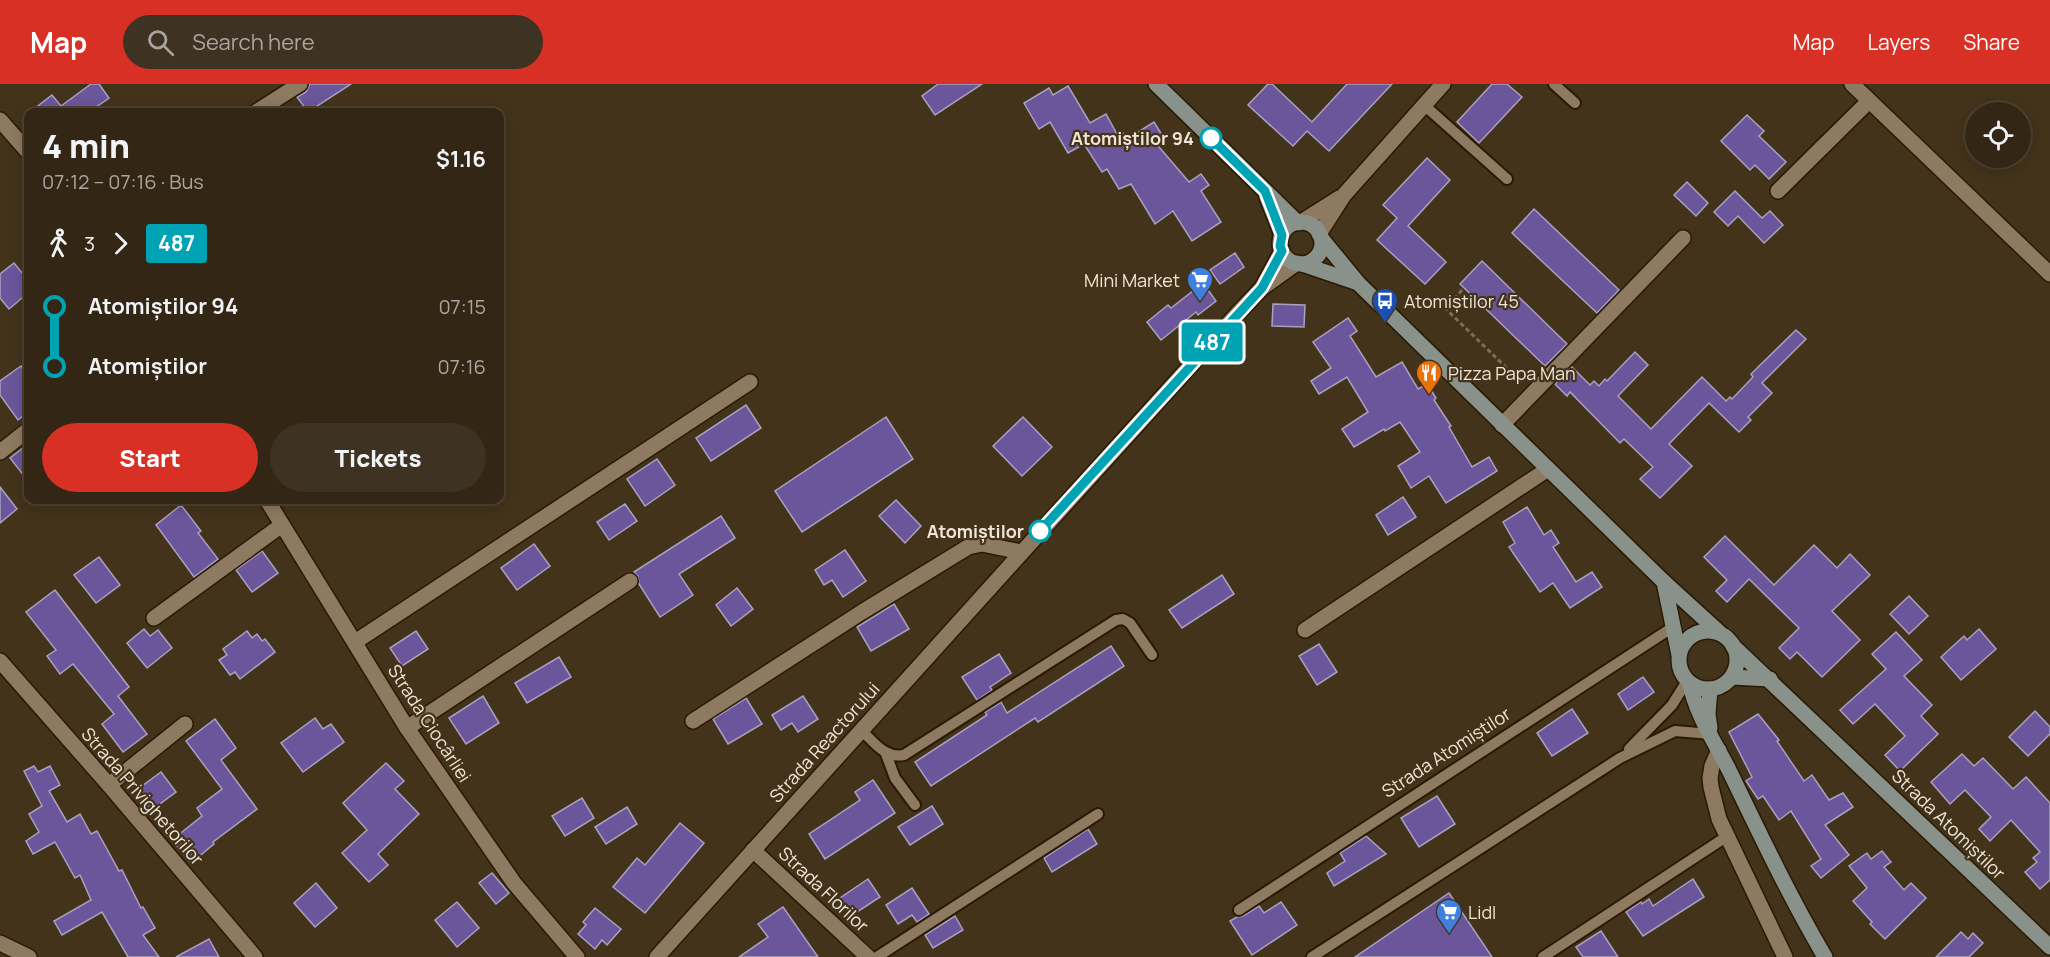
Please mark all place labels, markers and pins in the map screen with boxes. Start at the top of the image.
place label: Atomiștilor 94 [1071,126,1194,150]
marker: Atomiștilor 94 [1200,127,1222,149]
supermarket icon: Mini Market [1185,265,1215,303]
place label: Mini Market [1084,268,1180,292]
bus stop icon: Atomiștilor 45 [1370,286,1400,324]
place label: Atomiștilor 45 [1404,289,1519,313]
restaurant icon: Pizza Papa Man [1414,358,1444,396]
place label: Pizza Papa Man [1448,361,1576,385]
place label: Atomiștilor [927,519,1024,543]
marker: Atomiștilor [1029,520,1051,542]
supermarket icon: Lidl [1434,897,1464,935]
place label: Lidl [1468,900,1496,924]

